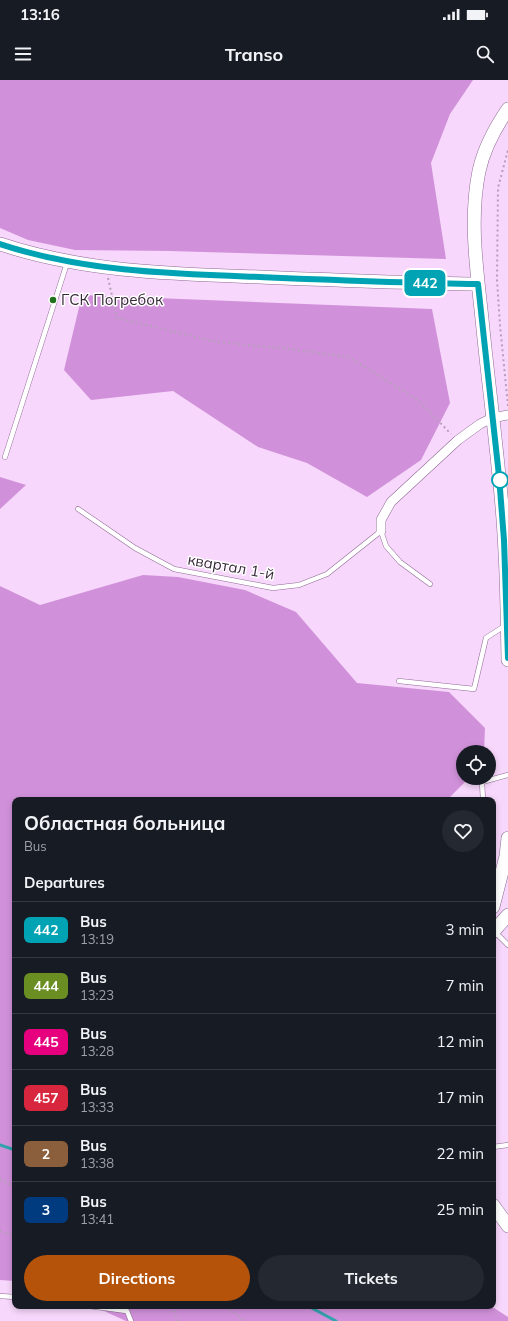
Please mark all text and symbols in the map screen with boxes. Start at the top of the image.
text: 13:16 [20,5,60,24]
icon: menu [12,43,34,65]
text: Transo [225,43,283,66]
icon: search [474,43,496,65]
line badge: 442 [402,270,448,296]
text: 442 [412,274,438,292]
place label: ГСК Погребок [61,290,164,309]
marker: ГСК Погребок [48,295,58,305]
unlabelled marker [491,471,508,489]
street label: квартал 1-й [186,550,276,583]
map controls [456,745,496,785]
button: locate [456,745,496,785]
button: heart [442,810,484,852]
text: Областная больница [24,811,225,835]
text: Bus [24,838,47,854]
text: Departures [24,873,105,892]
text: Bus [80,912,107,931]
text: 3 min [446,920,484,939]
text: 442 [33,921,59,939]
text: 13:19 [80,931,114,947]
text: Bus [80,968,107,987]
text: 7 min [446,976,484,995]
text: 444 [33,977,59,995]
text: 13:23 [80,987,114,1003]
text: Bus [80,1024,107,1043]
text: 12 min [437,1032,484,1051]
text: 445 [33,1033,59,1051]
text: 13:28 [80,1043,114,1059]
text: Bus [80,1080,107,1099]
text: 17 min [437,1088,484,1107]
text: 457 [33,1089,59,1107]
text: 13:33 [80,1099,114,1115]
text: Bus [80,1136,107,1155]
text: 22 min [437,1144,484,1163]
text: 2 [42,1145,50,1163]
text: 13:38 [80,1155,114,1171]
text: Bus [80,1192,107,1211]
text: 25 min [437,1200,484,1219]
text: 3 [42,1201,50,1219]
text: 13:41 [80,1211,114,1227]
button: Directions [24,1255,250,1301]
button: Tickets [258,1255,484,1301]

